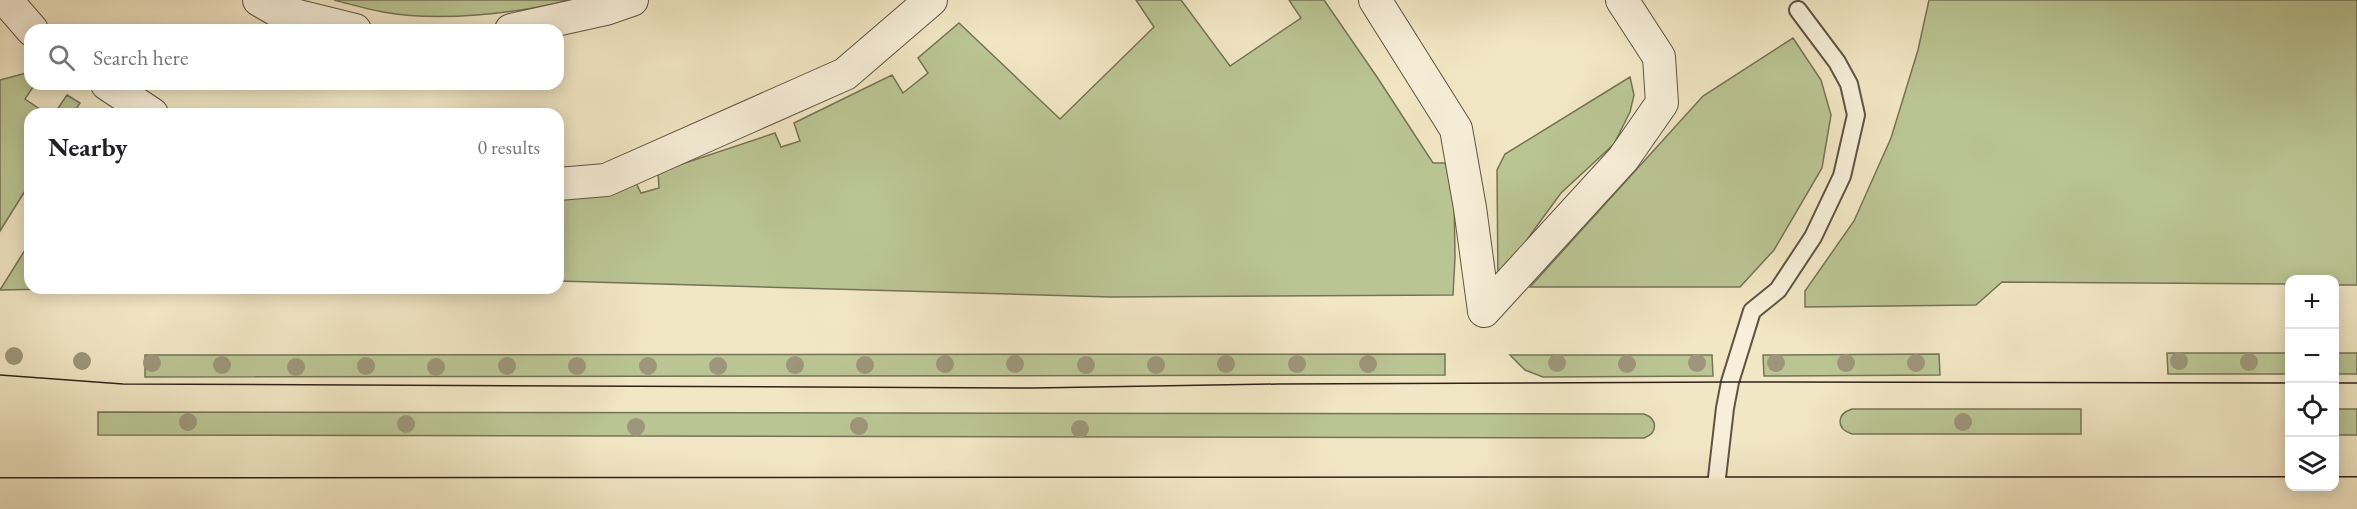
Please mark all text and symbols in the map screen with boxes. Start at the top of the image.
search box [24,24,564,90]
icon: search [45,41,78,74]
text: Search here [93,43,188,72]
text: Nearby [48,130,128,164]
text: 0 results [477,134,540,160]
map controls [2285,275,2339,491]
button: + [2285,275,2339,329]
button: − [2285,329,2339,383]
button: locate [2285,383,2339,437]
button: layers [2285,437,2339,491]

